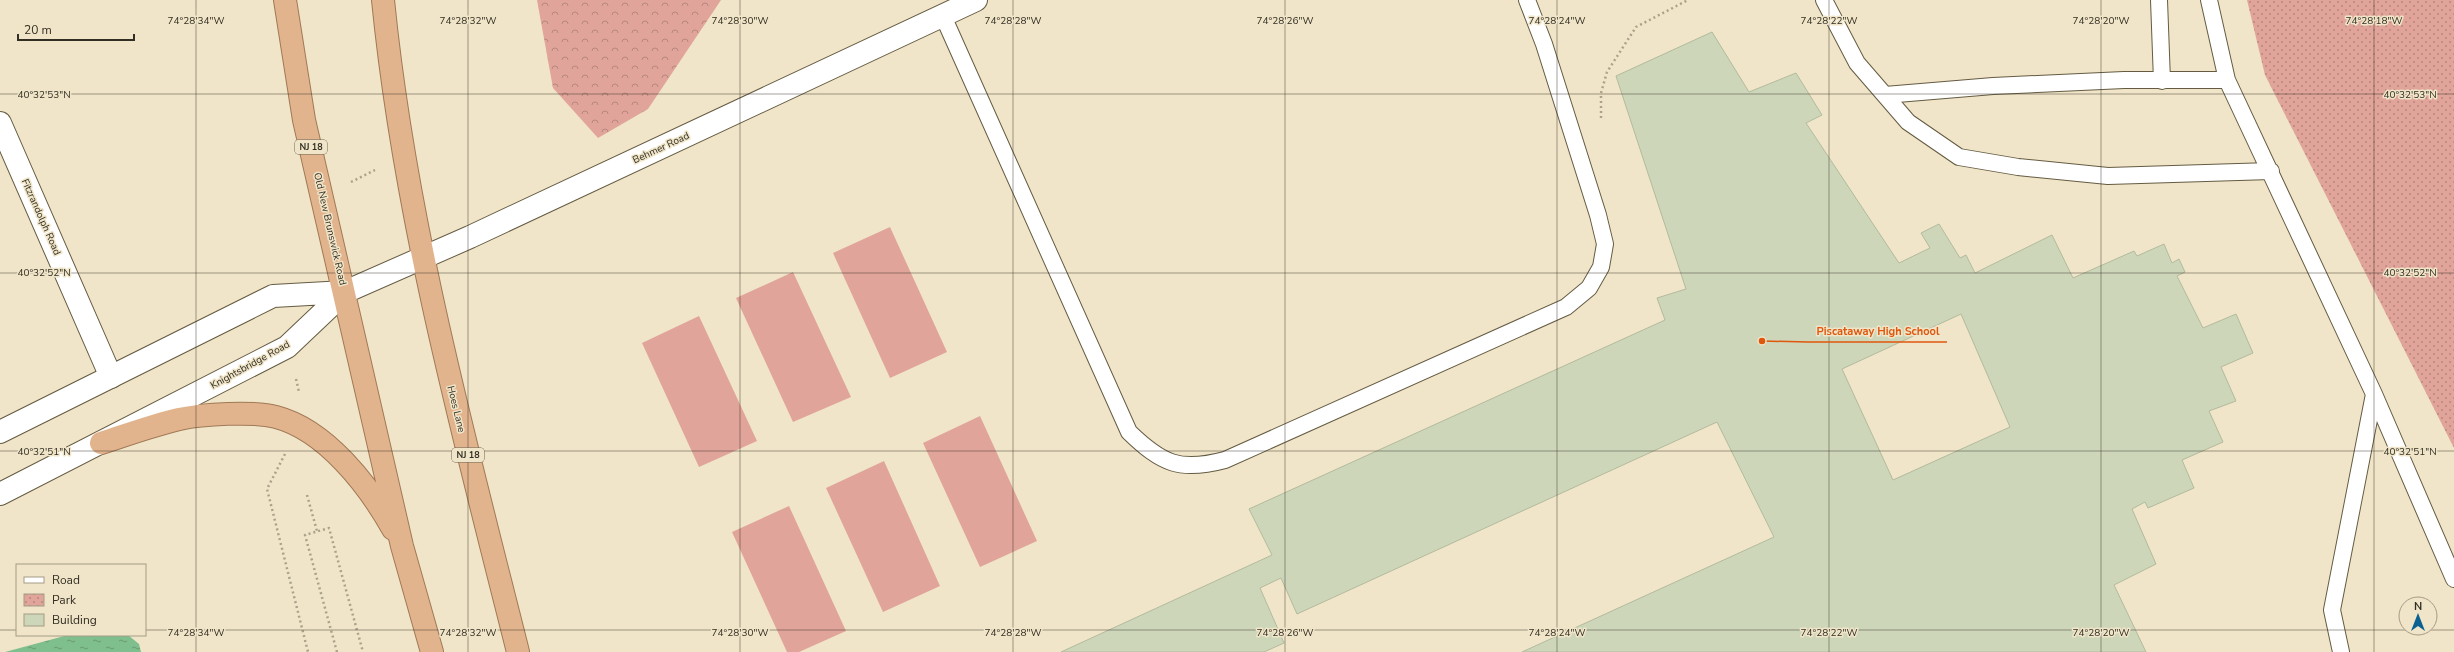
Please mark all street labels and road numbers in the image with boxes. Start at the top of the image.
street label: Behmer Road [630,129,692,167]
road number: NJ 18 [295,140,327,154]
street label: Old New Brunswick Road [310,171,350,287]
street label: Fitzrandolph Road [18,177,64,258]
street label: Knightsbridge Road [208,337,292,393]
street label: Hoes Lane [443,384,469,434]
road number: NJ 18 [452,448,484,462]

